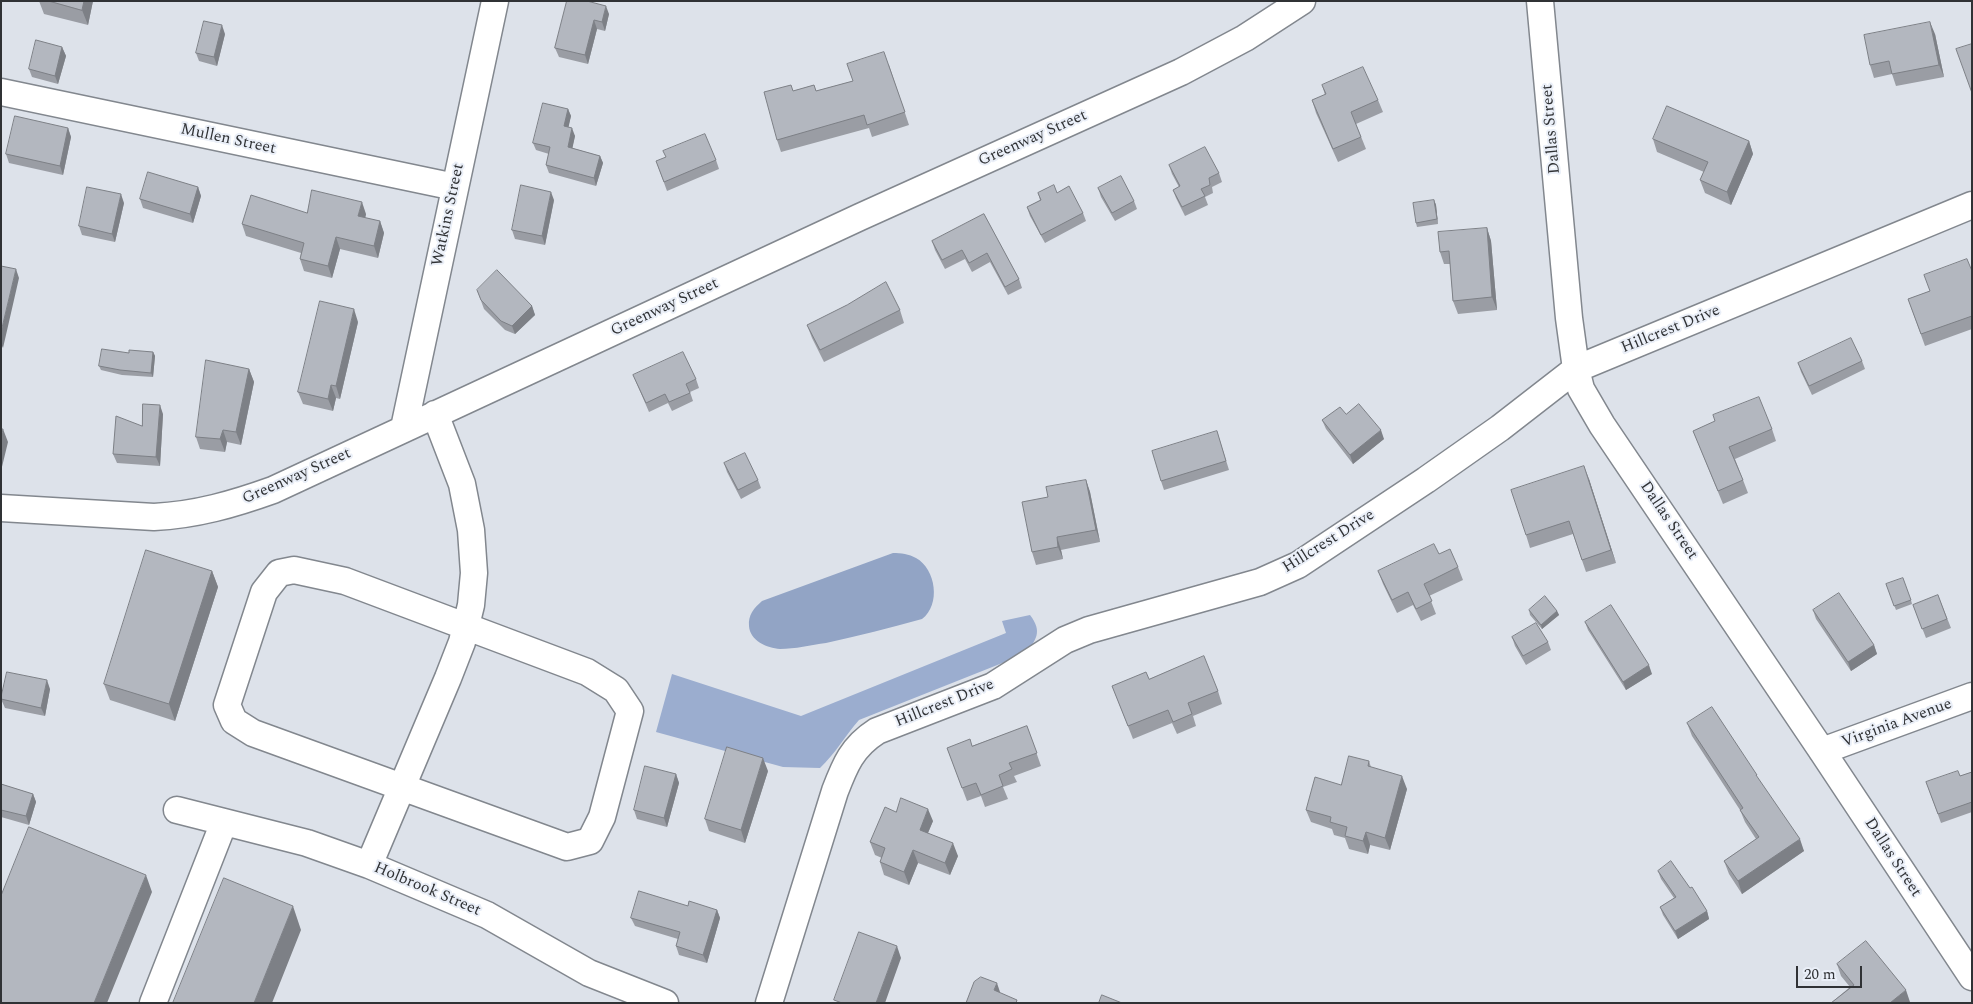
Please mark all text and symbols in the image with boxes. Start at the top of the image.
street label: Dallas Street [1539,83,1565,175]
street label: Greenway Street [976,106,1090,172]
street label: Mullen Street [179,121,277,159]
street label: Watkins Street [429,162,469,268]
street label: Greenway Street [608,275,722,341]
street label: Hillcrest Drive [1619,301,1723,359]
street label: Greenway Street [240,444,354,510]
street label: Dallas Street [1635,478,1701,564]
street label: Hillcrest Drive [1280,506,1378,578]
street label: Hillcrest Drive [893,675,997,733]
street label: Virginia Avenue [1839,695,1955,753]
street label: Dallas Street [1859,815,1925,901]
street label: Holbrook Street [371,859,483,921]
scale bar [1798,956,1864,988]
text: 20 m [1804,963,1836,986]

